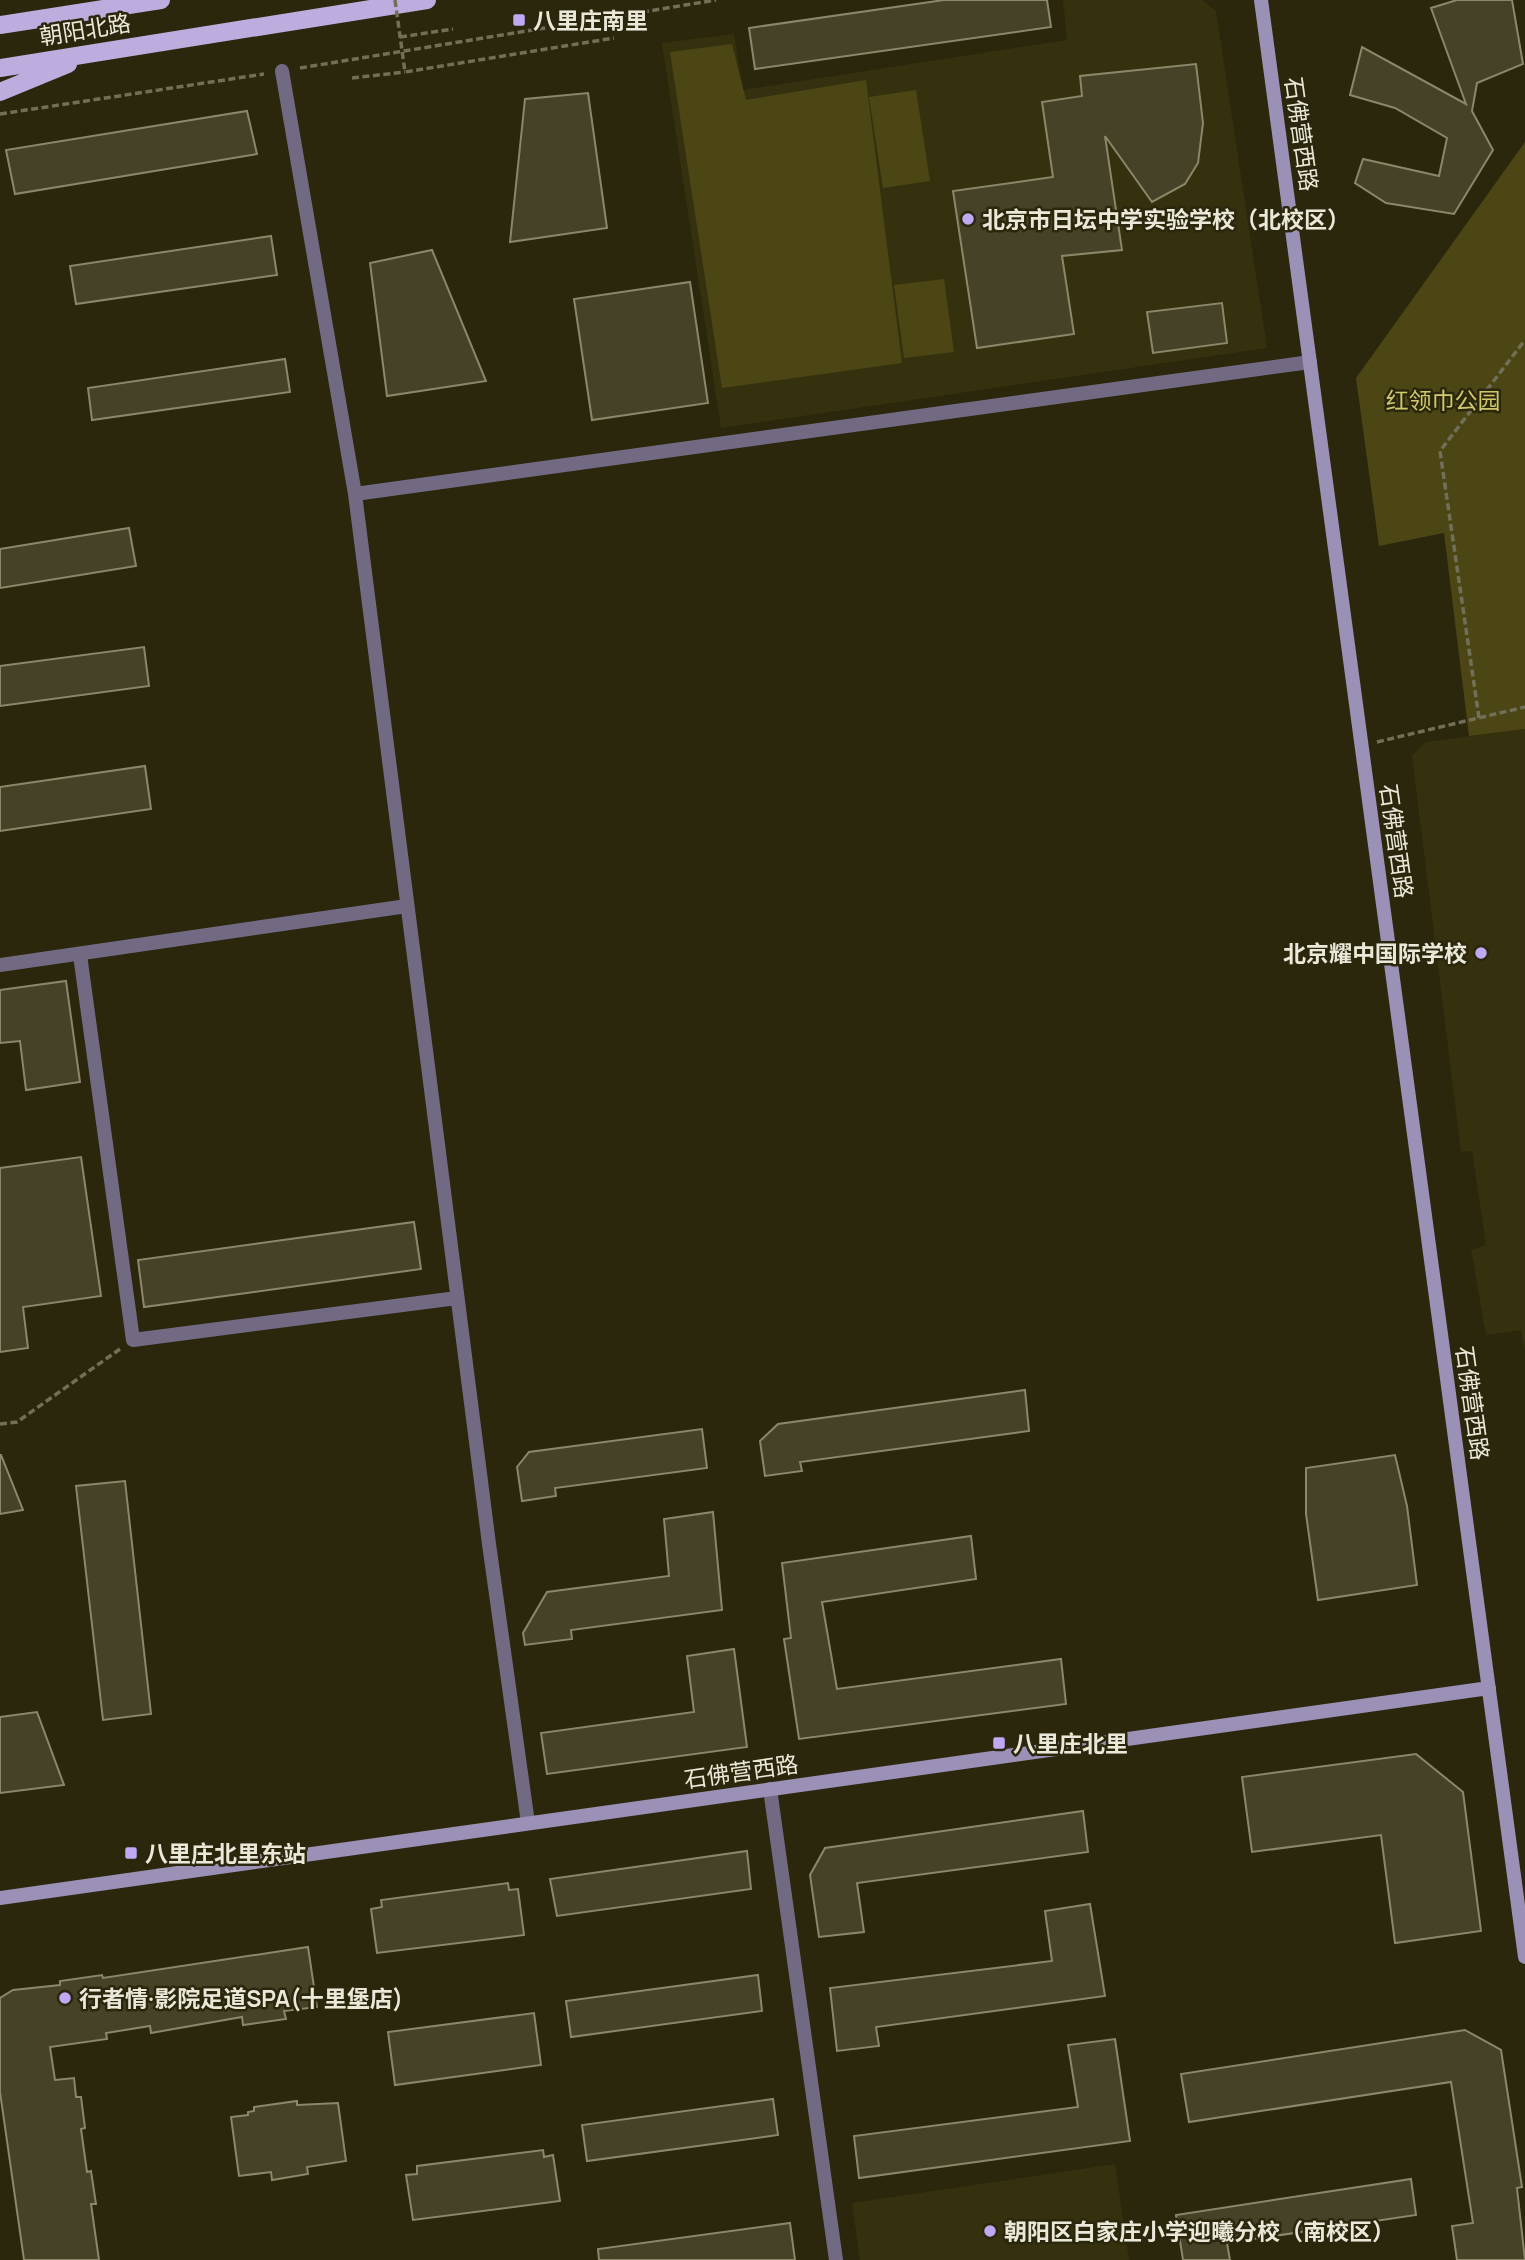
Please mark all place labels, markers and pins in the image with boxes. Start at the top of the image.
place label: 八里庄南里 [533,4,648,36]
marker: 八里庄南里 [511,12,527,28]
place label: 北京市日坛中学实验学校（北校区） [982,203,1350,235]
marker: 北京市日坛中学实验学校（北校区） [960,211,976,227]
place label: 北京耀中国际学校 [1283,937,1467,969]
marker: 北京耀中国际学校 [1473,945,1489,961]
place label: 八里庄北里 [1013,1727,1128,1759]
marker: 八里庄北里 [991,1735,1007,1751]
place label: 八里庄北里东站 [145,1837,306,1869]
marker: 八里庄北里东站 [123,1845,139,1861]
place label: 行者情·影院足道SPA(十里堡店) [79,1982,403,2014]
marker: 行者情·影院足道SPA(十里堡店) [57,1990,73,2006]
place label: 朝阳区白家庄小学迎曦分校（南校区） [1004,2215,1395,2247]
marker: 朝阳区白家庄小学迎曦分校（南校区） [982,2223,998,2239]

